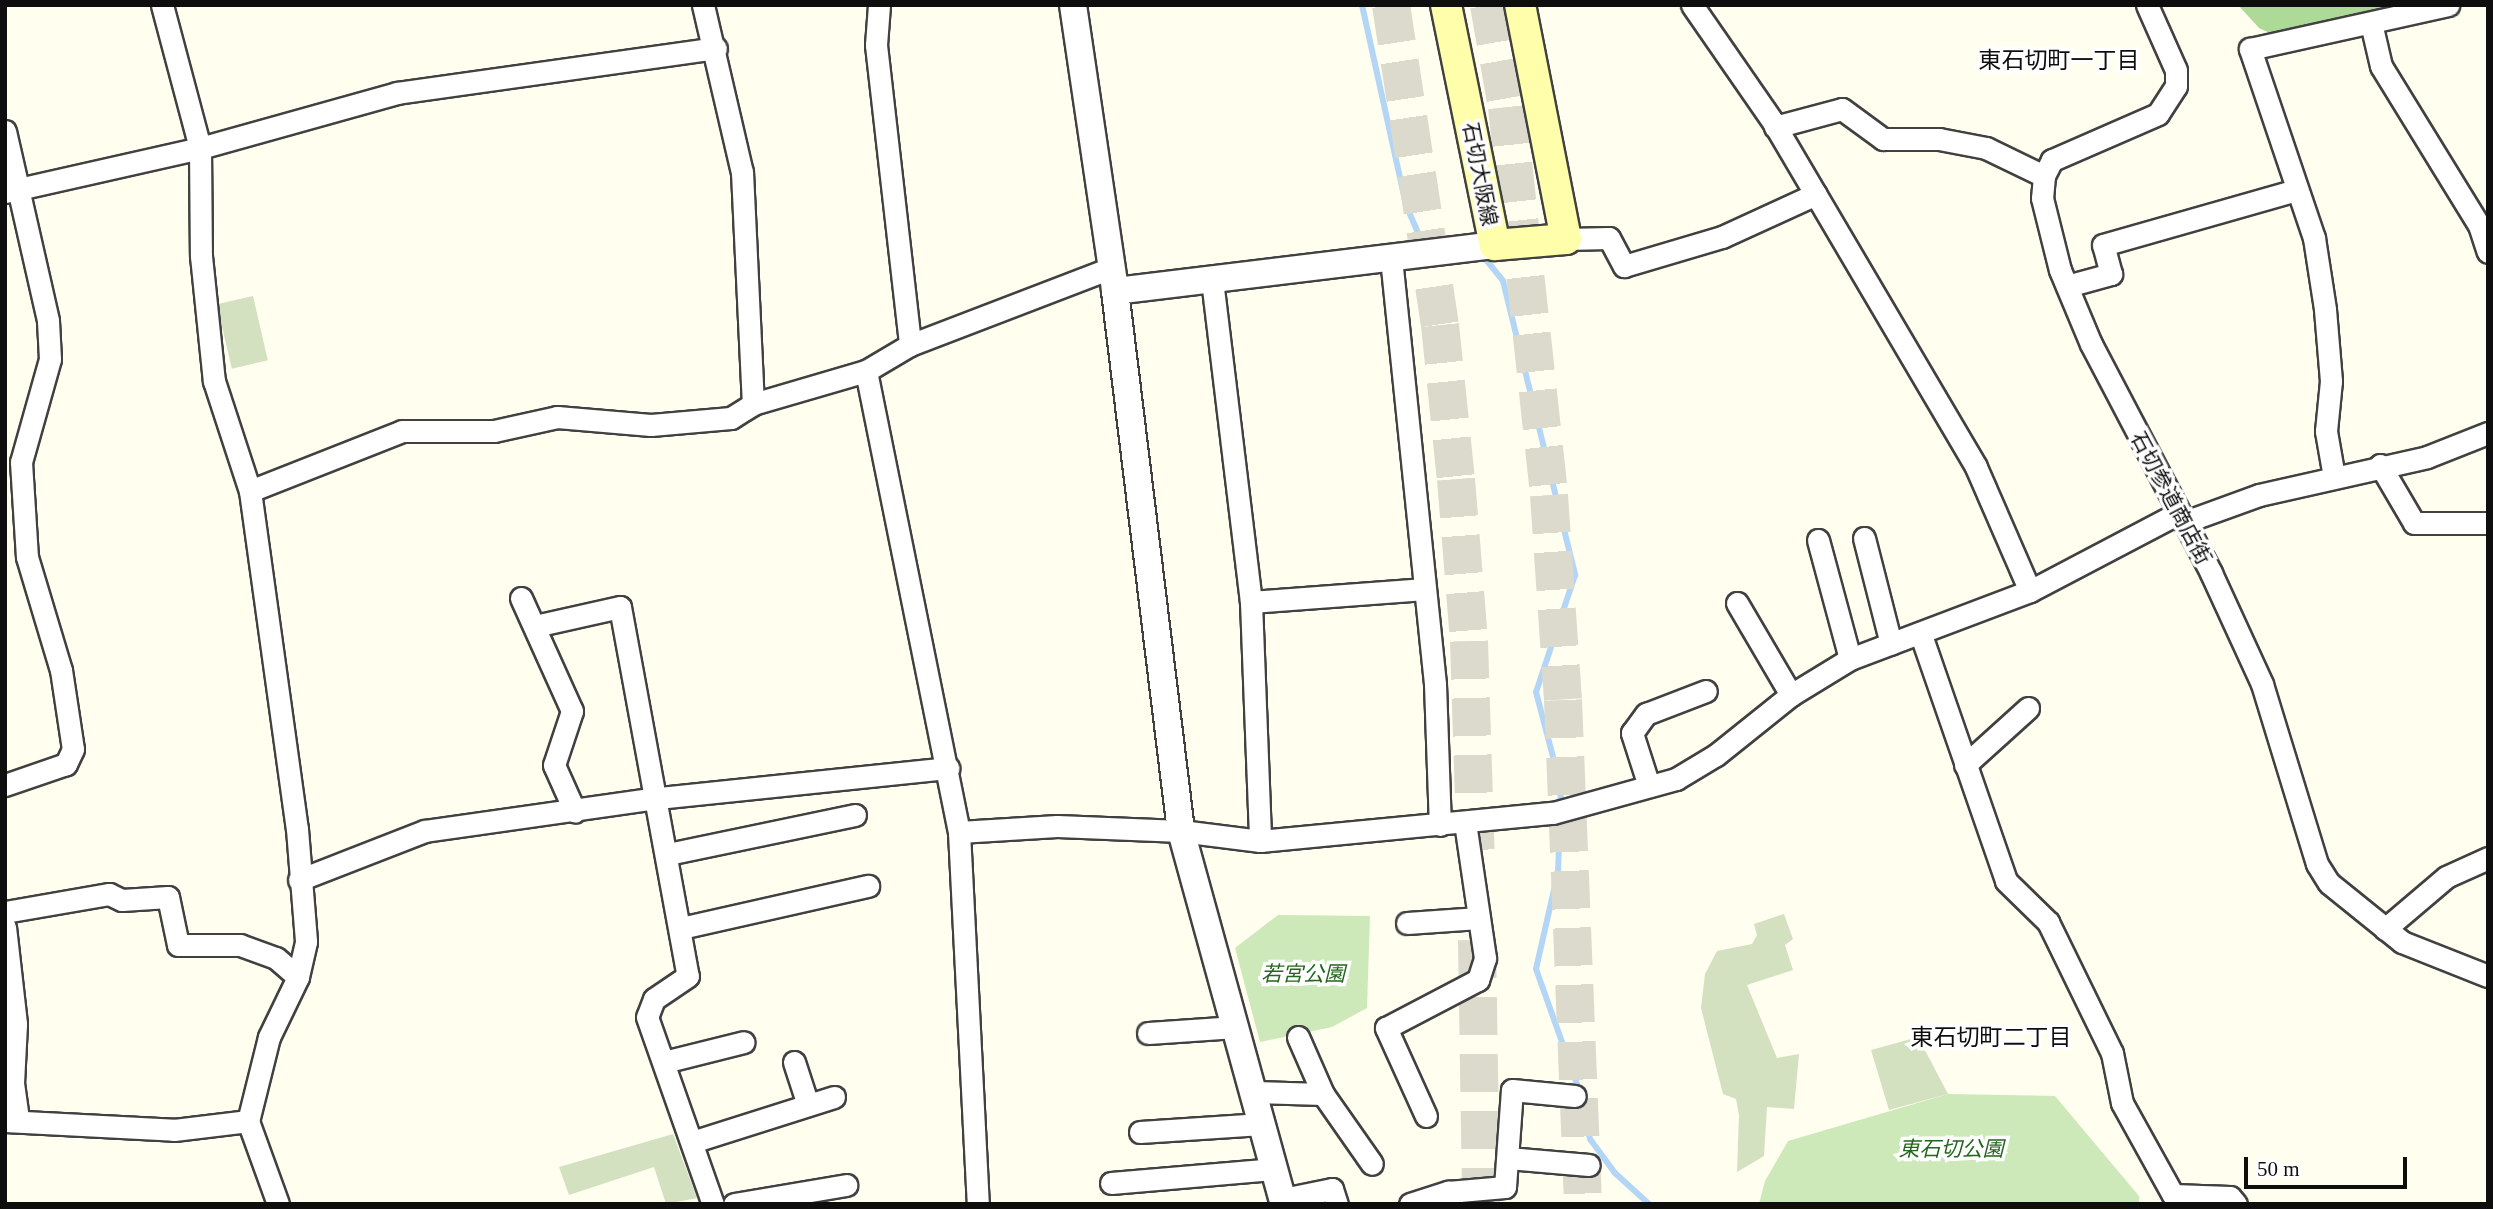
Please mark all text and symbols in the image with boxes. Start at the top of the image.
district label: 東石切町一丁目 [1979,47,2139,75]
street label: 石切大阪線 [1458,120,1502,228]
street label: 石切参道商店街 [2125,427,2217,569]
park label: 若宮公園 [1261,961,1345,987]
district label: 東石切町二丁目 [1911,1024,2071,1052]
park label: 東石切公園 [1899,1136,2003,1162]
scale bar [2248,1142,2411,1186]
text: 50 m [2257,1157,2300,1181]

